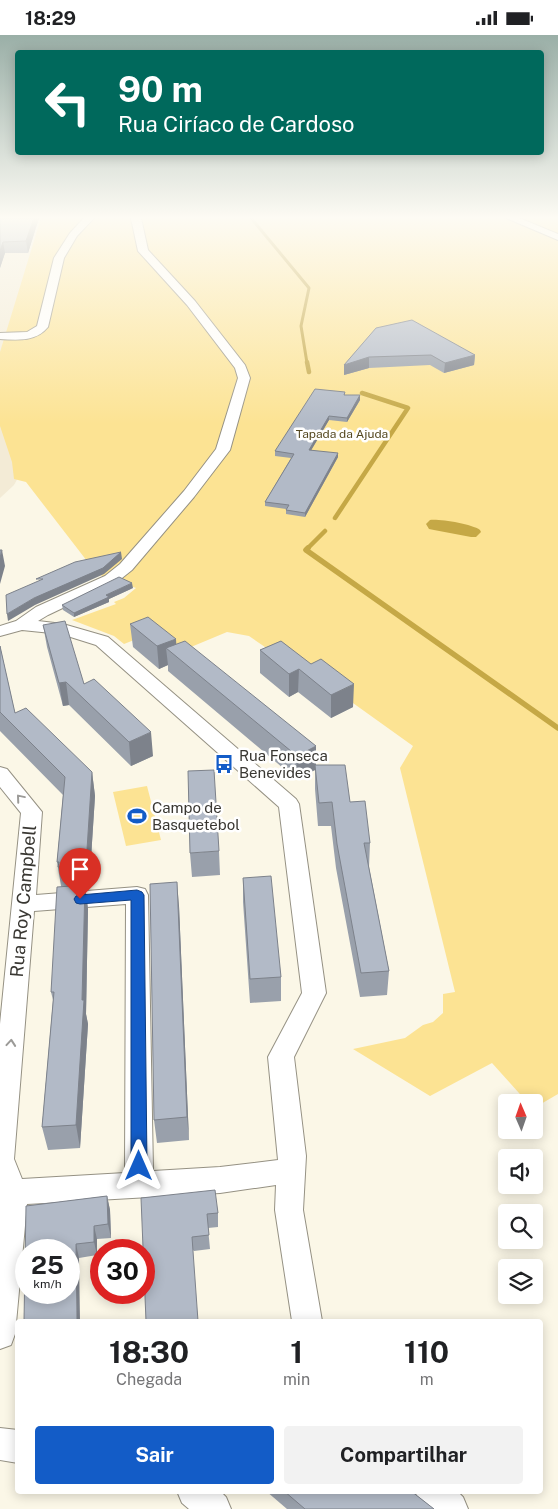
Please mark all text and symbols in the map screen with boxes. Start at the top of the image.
text: 18:29 [25,7,76,29]
text: 90 m [118,69,203,110]
icon: left [35,70,100,135]
text: Rua Ciríaco de Cardoso [118,111,355,137]
park label: Tapada da Ajuda [296,427,388,441]
place label: Rua Fonseca Benevides [239,747,328,781]
bus stop icon: Rua Fonseca Benevides [213,753,235,775]
one-way arrow [17,795,26,804]
place label: Campo de Basquetebol [152,799,240,833]
sports icon: Campo de Basquetebol [126,805,148,827]
street label: Rua Roy Campbell [6,824,40,978]
pin [59,848,101,899]
icon: arrive [66,855,94,883]
one-way arrow [5,1039,16,1047]
north arrow [498,1094,542,1139]
map controls [498,1094,543,1304]
position arrow [112,1139,164,1191]
button: sound [498,1149,543,1194]
button: search [498,1204,543,1249]
speed limit sign: 30 [90,1239,155,1304]
text: 25 [31,1250,64,1280]
button: layers [498,1259,543,1304]
text: km/h [33,1277,62,1291]
text: 18:30 [109,1334,189,1370]
text: 1 [290,1334,303,1370]
text: 110 [404,1334,449,1370]
text: Chegada [116,1370,182,1389]
text: min [283,1370,310,1389]
text: m [420,1370,433,1389]
button: Sair [35,1426,274,1484]
button: Compartilhar [284,1426,523,1484]

